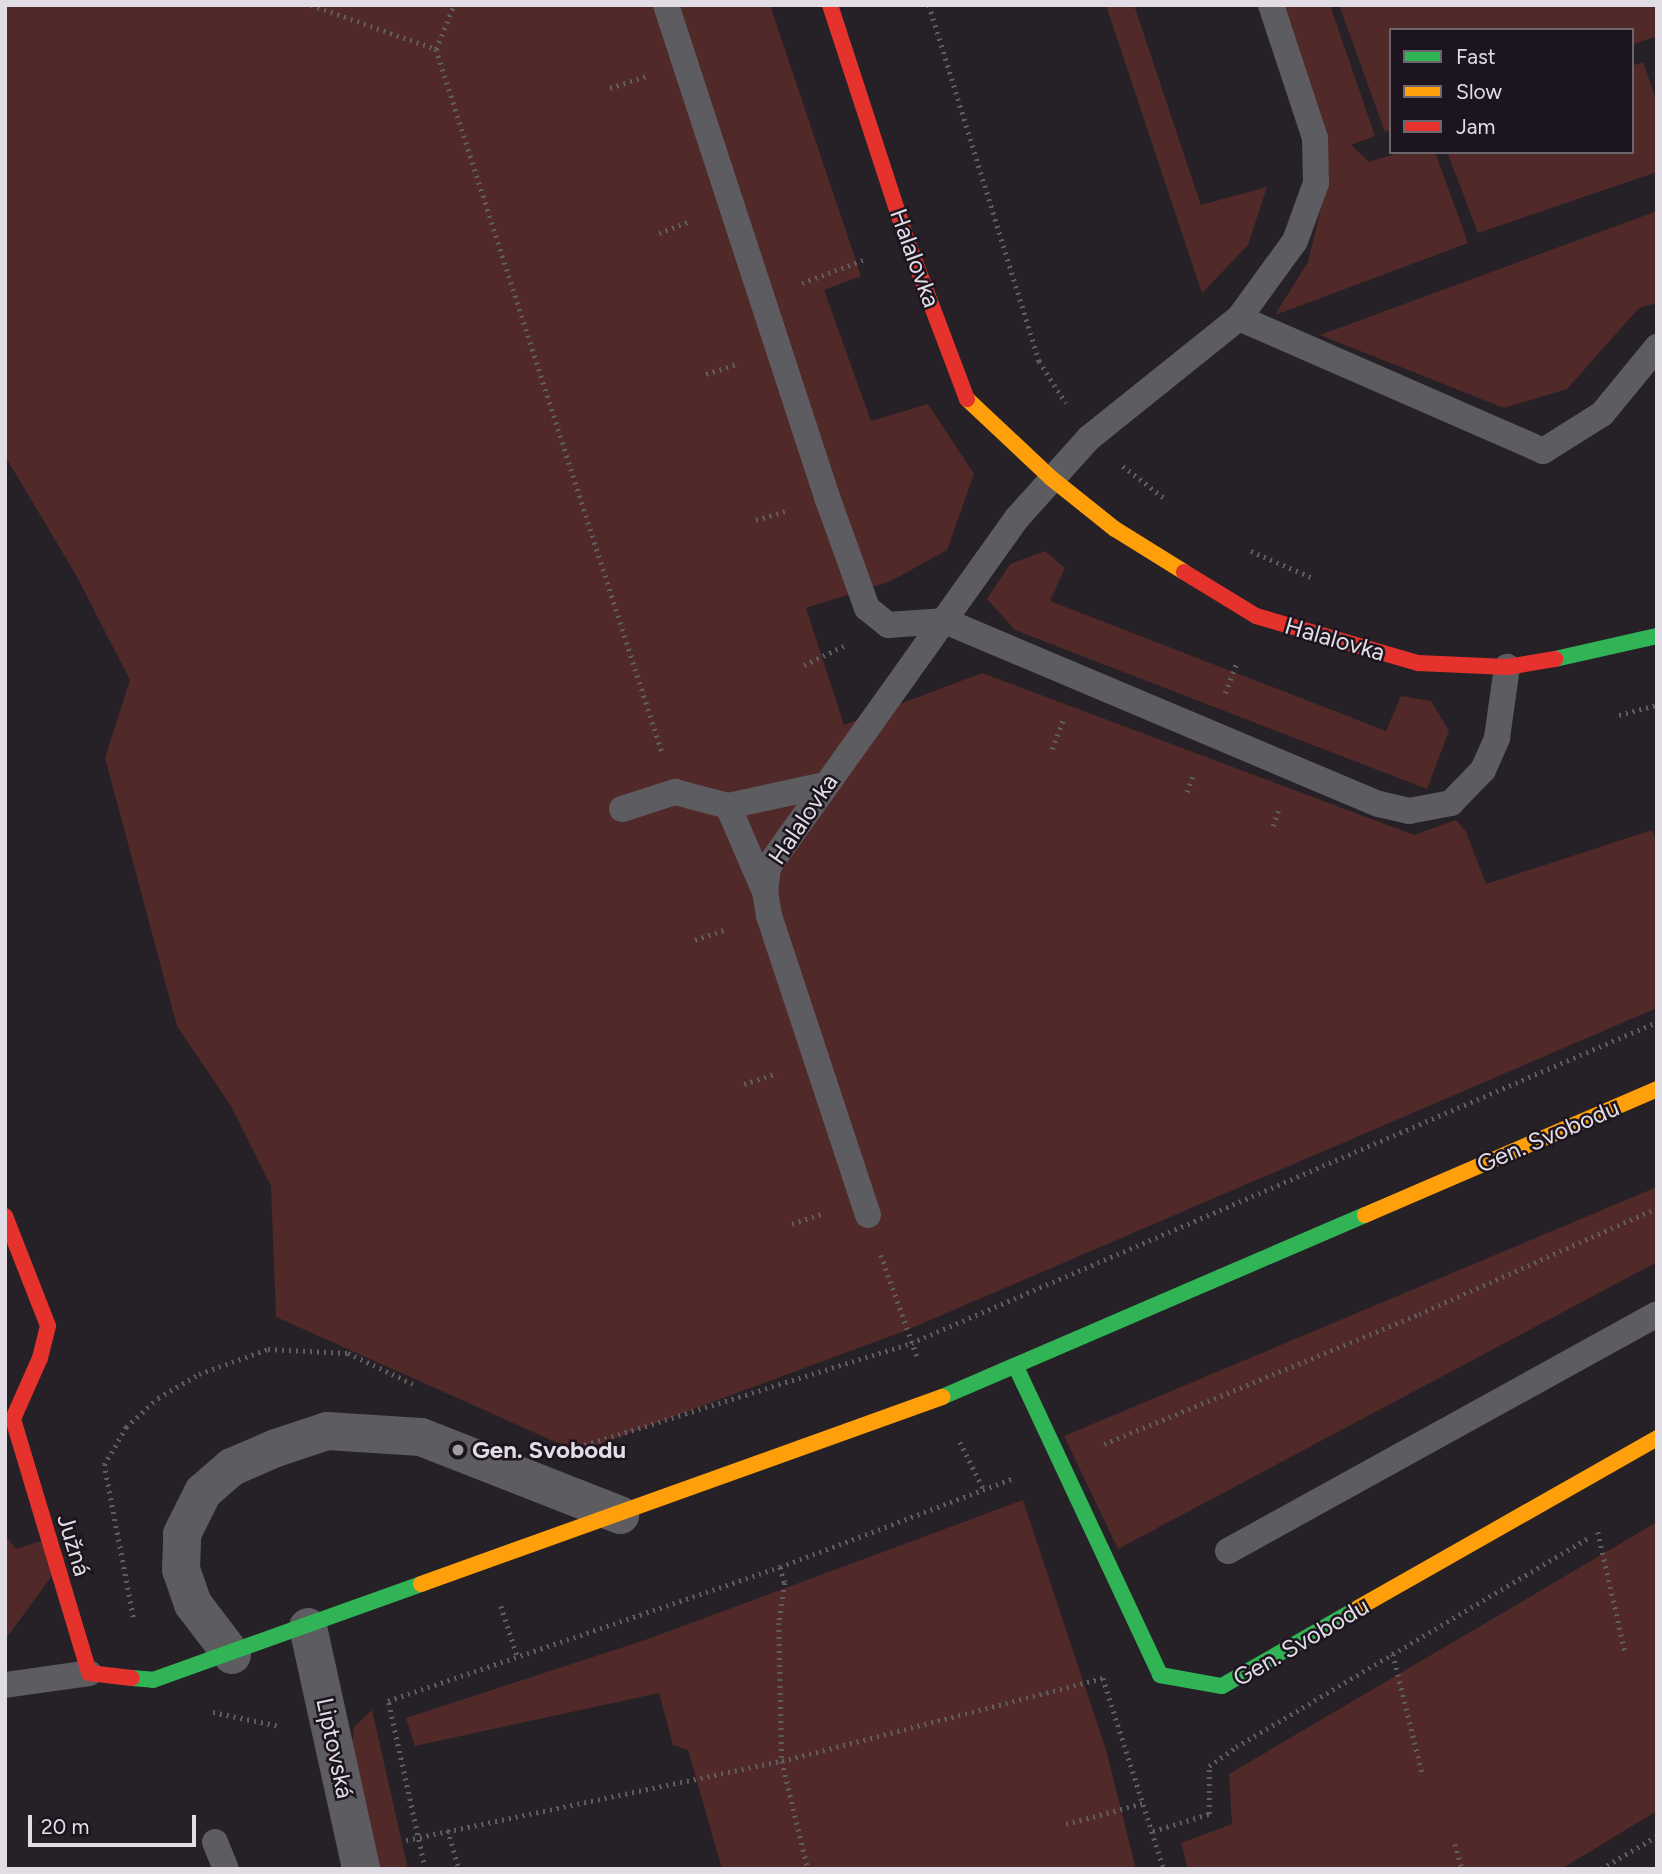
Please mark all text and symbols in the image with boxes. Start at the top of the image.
legend [1389,28,1634,154]
text: Fast [1456,44,1496,69]
text: Slow [1456,79,1502,104]
text: Jam [1456,114,1495,139]
street label: Halalovka [884,205,946,311]
street label: Halalovka [1282,611,1388,667]
street label: Halalovka [762,768,844,870]
street label: Gen. Svobodu [1472,1093,1624,1179]
place label: Gen. Svobodu [472,1436,626,1464]
marker: Gen. Svobodu [450,1442,466,1458]
street label: Južná [51,1511,97,1579]
street label: Gen. Svobodu [1228,1592,1374,1692]
street label: Liptovská [310,1695,360,1801]
scale bar [32,1800,200,1844]
text: 20 m [41,1814,89,1839]

